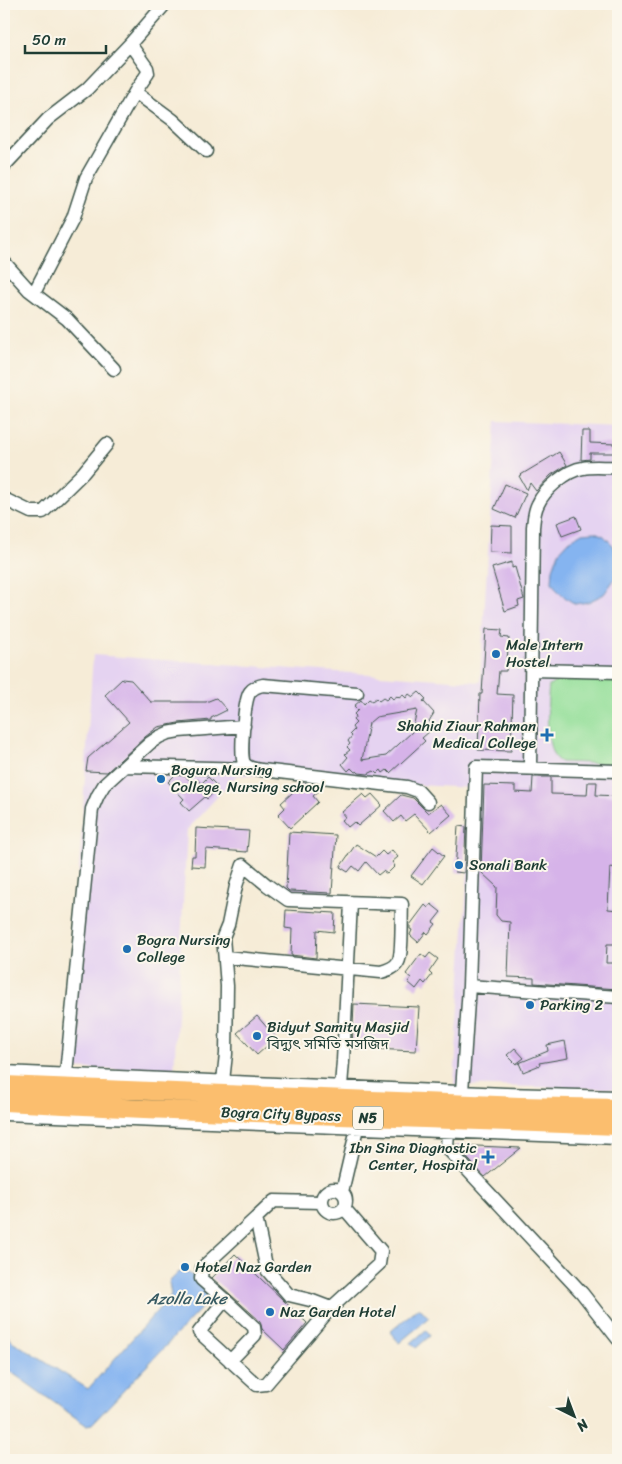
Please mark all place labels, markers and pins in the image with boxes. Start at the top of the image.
place label: Male Intern Hostel [506,632,583,675]
marker: Male Intern Hostel [490,648,502,660]
place label: Shahid Ziaur Rahman Medical College [397,713,536,756]
marker: Shahid Ziaur Rahman Medical College [540,728,554,742]
place label: Bogura Nursing College, Nursing school [171,757,325,800]
marker: Bogura Nursing College, Nursing school [155,773,167,785]
place label: Sonali Bank [469,852,548,878]
marker: Sonali Bank [453,859,465,871]
place label: Bogra Nursing College [137,927,231,970]
marker: Bogra Nursing College [121,943,133,955]
place label: Parking 2 [540,992,604,1018]
marker: Parking 2 [524,999,536,1011]
place label: Bidyut Samity Masjid বিদ্যুৎ সমিতি মসজিদ [266,1014,410,1057]
marker: Bidyut Samity Masjid বিদ্যুৎ সমিতি মসজিদ [251,1030,263,1042]
place label: Ibn Sina Diagnostic Center, Hospital [348,1135,478,1178]
marker: Ibn Sina Diagnostic Center, Hospital [481,1150,495,1164]
place label: Hotel Naz Garden [195,1254,312,1280]
marker: Hotel Naz Garden [179,1261,191,1273]
place label: Naz Garden Hotel [280,1299,397,1325]
marker: Naz Garden Hotel [264,1306,276,1318]

